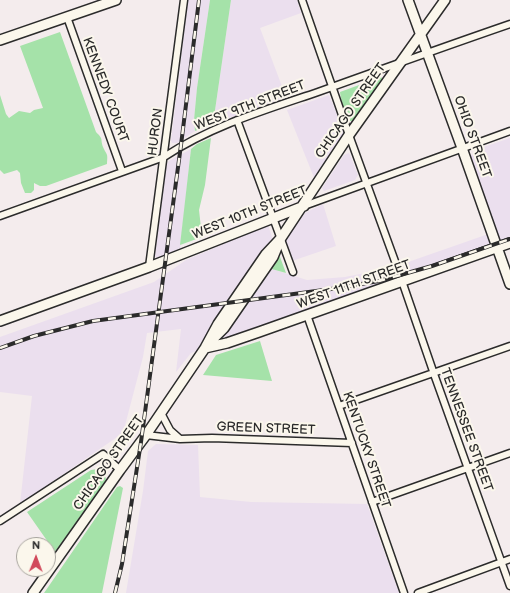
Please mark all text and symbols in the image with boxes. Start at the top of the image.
street label: KENNEDY COURT [79,35,131,145]
street label: CHICAGO STREET [312,60,390,162]
street label: WEST 9TH STREET [192,78,308,134]
street label: OHIO STREET [450,94,494,180]
street label: HURON [145,107,167,157]
street label: WEST 10TH STREET [190,183,310,243]
street label: WEST 11TH STREET [295,257,413,313]
street label: TENNESSEE STREET [436,366,496,494]
street label: KENTUCKY STREET [339,390,393,510]
street label: CHICAGO STREET [70,412,148,514]
street label: GREEN STREET [216,419,316,439]
north arrow [16,537,56,577]
text: N [32,539,40,552]

